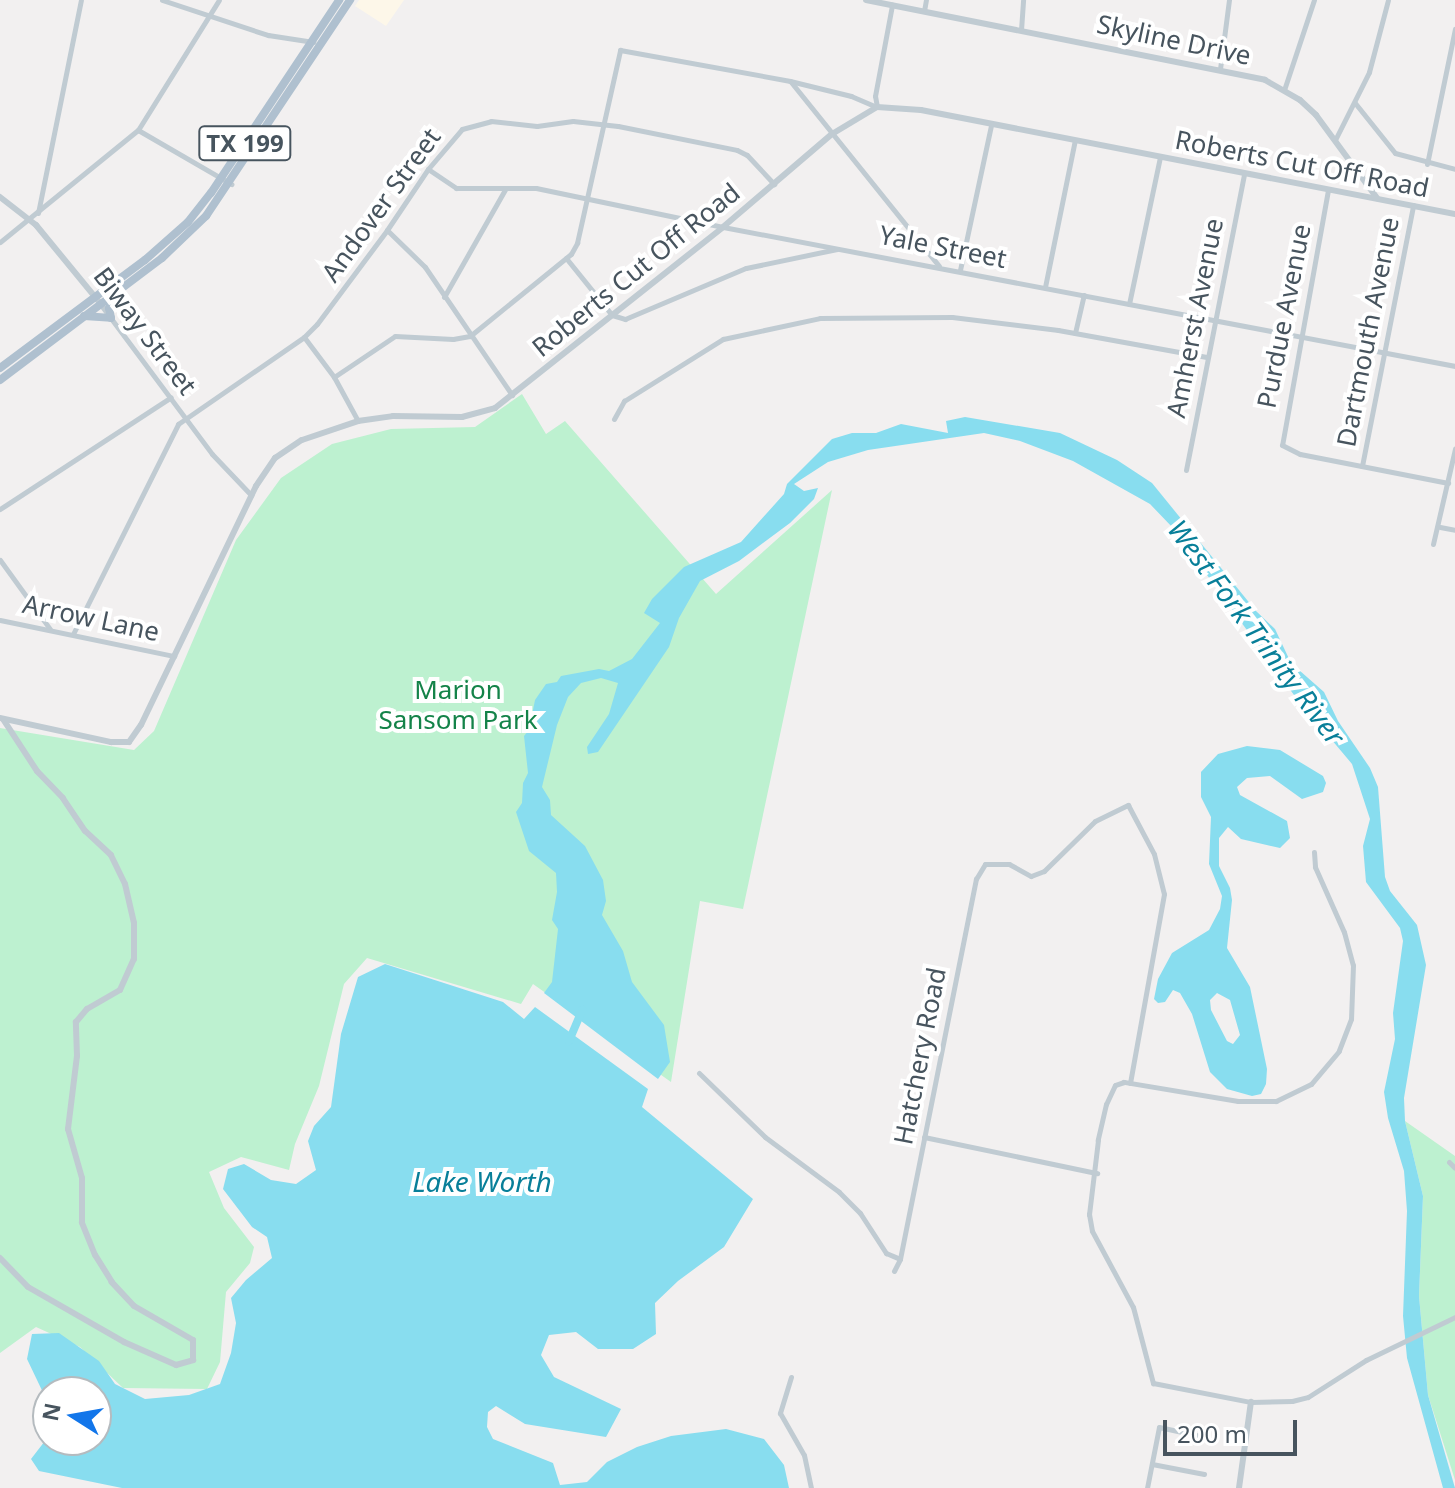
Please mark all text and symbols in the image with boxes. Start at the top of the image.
street label: Skyline Drive [1094,8,1254,72]
street label: Andover Street [315,122,447,288]
road number: TX 199 [197,123,293,163]
street label: Roberts Cut Off Road [1172,124,1432,204]
street label: Roberts Cut Off Road [526,177,746,363]
street label: Dartmouth Avenue [1330,215,1406,449]
street label: Amherst Avenue [1160,216,1230,420]
street label: Yale Street [877,219,1009,275]
street label: Purdue Avenue [1251,221,1317,411]
street label: Biway Street [87,261,203,401]
water label: West Fork Trinity River [1161,513,1353,751]
street label: Arrow Lane [20,588,162,648]
park label: Marion Sansom Park [378,674,538,736]
street label: Hatchery Road [888,965,952,1147]
water label: Lake Worth [412,1164,552,1198]
north arrow [32,1376,112,1456]
text: N [34,1400,67,1423]
scale bar [1167,1404,1301,1454]
text: 200 m [1177,1417,1247,1450]

